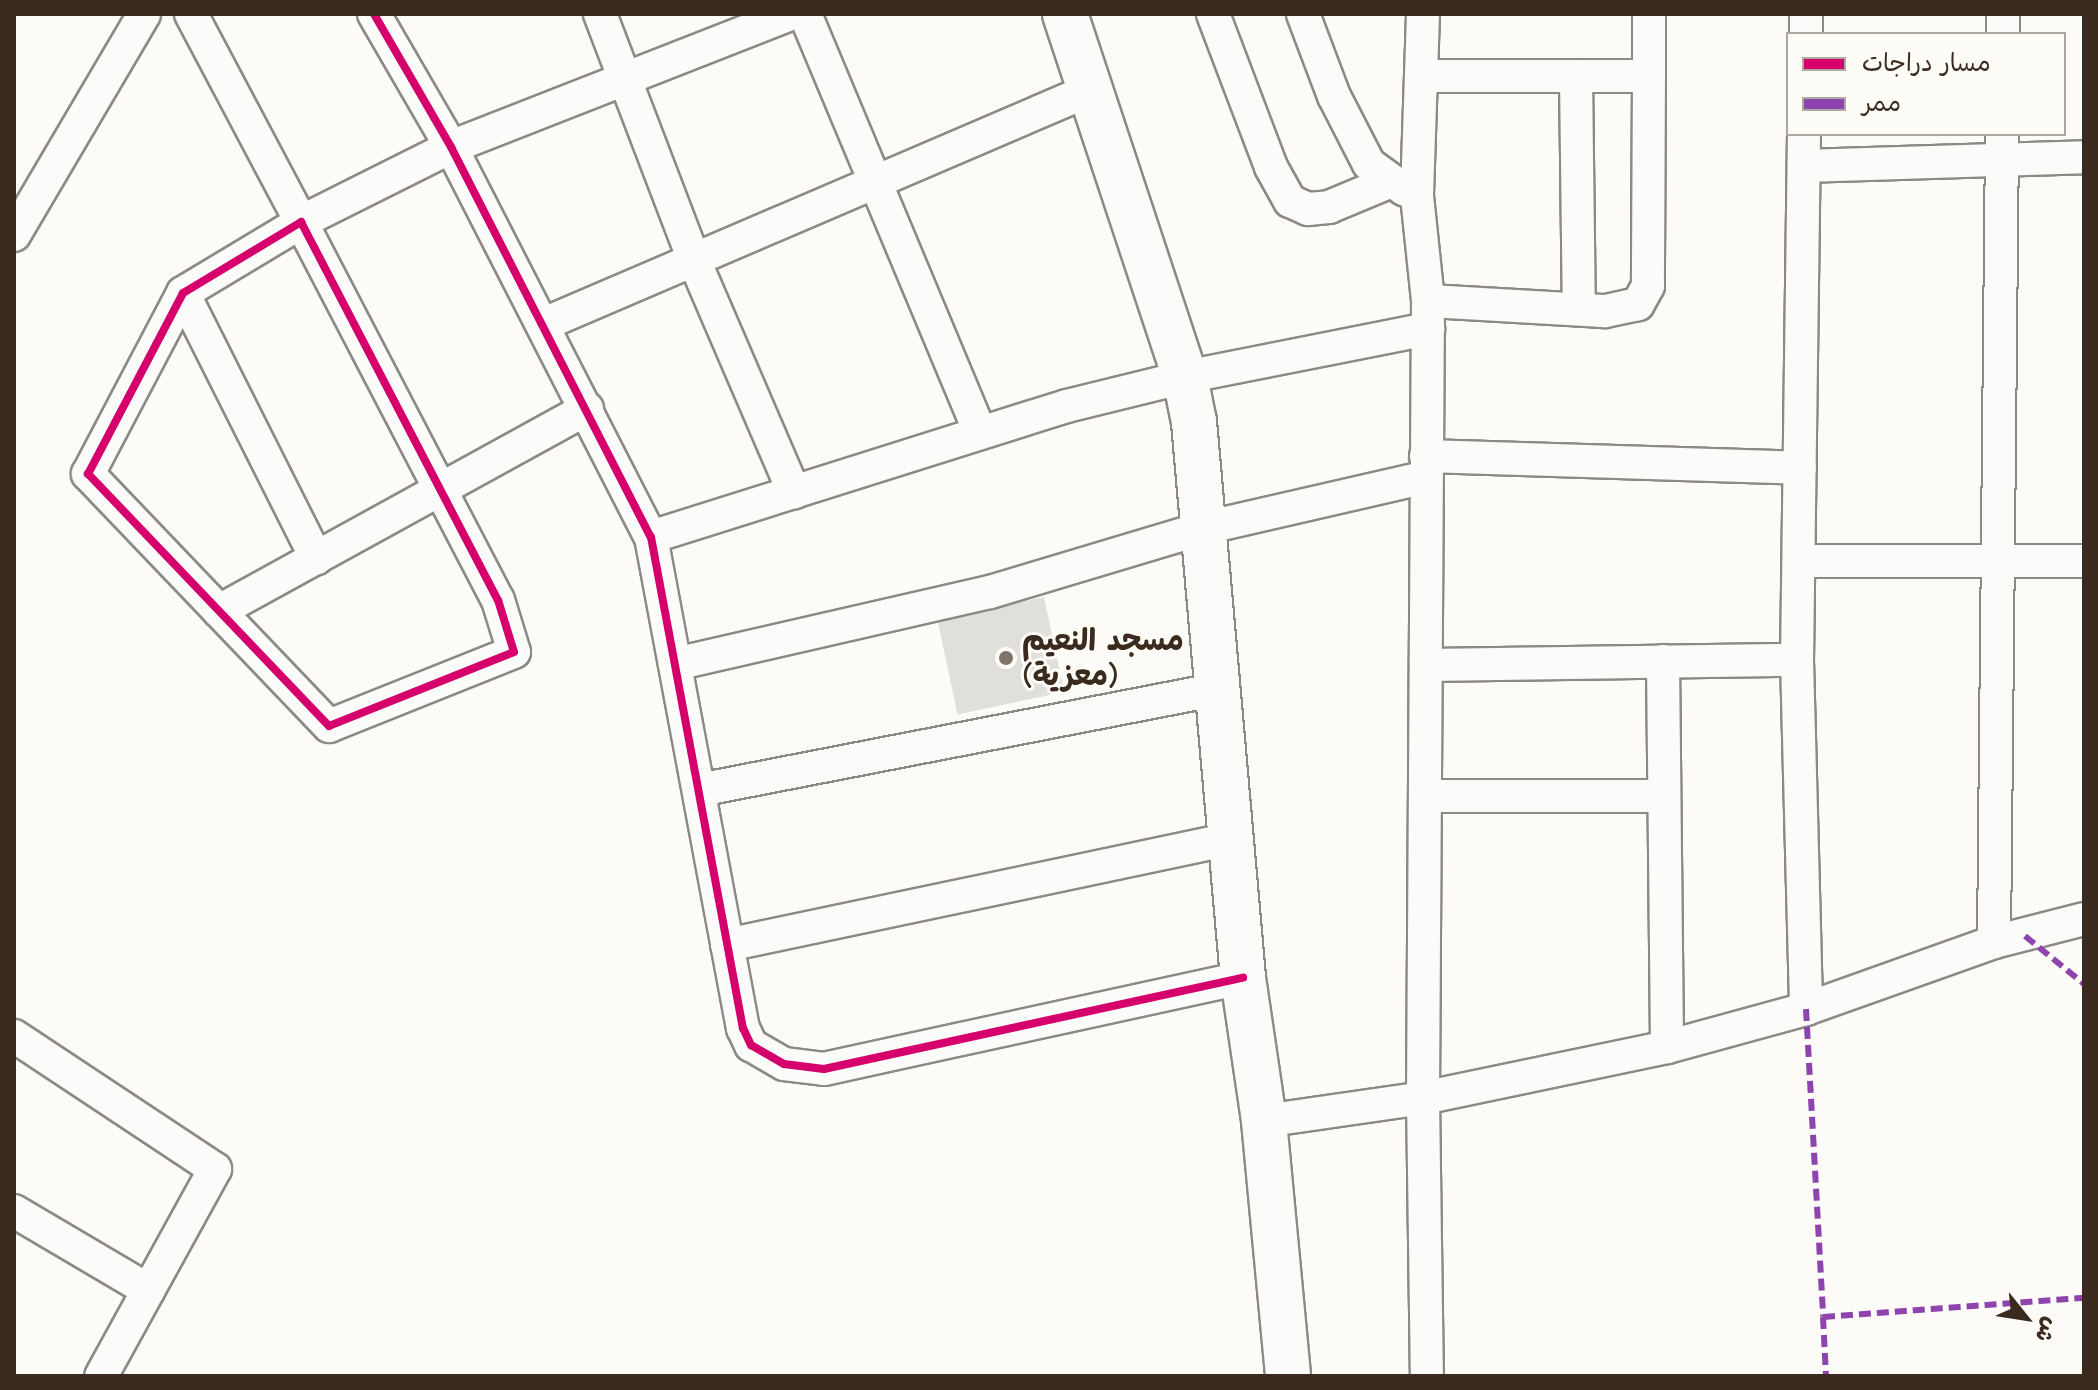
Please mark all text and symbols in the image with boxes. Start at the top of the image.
legend [1786,32,2066,136]
text: مسار دراجات [1862,49,1991,77]
text: ممر [1862,89,1901,117]
place label: مسجد النعيم (معزية) [1022,623,1184,694]
marker: مسجد النعيم (معزية) [997,649,1015,667]
north arrow [1986,1278,2066,1358]
text: ش [2029,1313,2064,1347]

